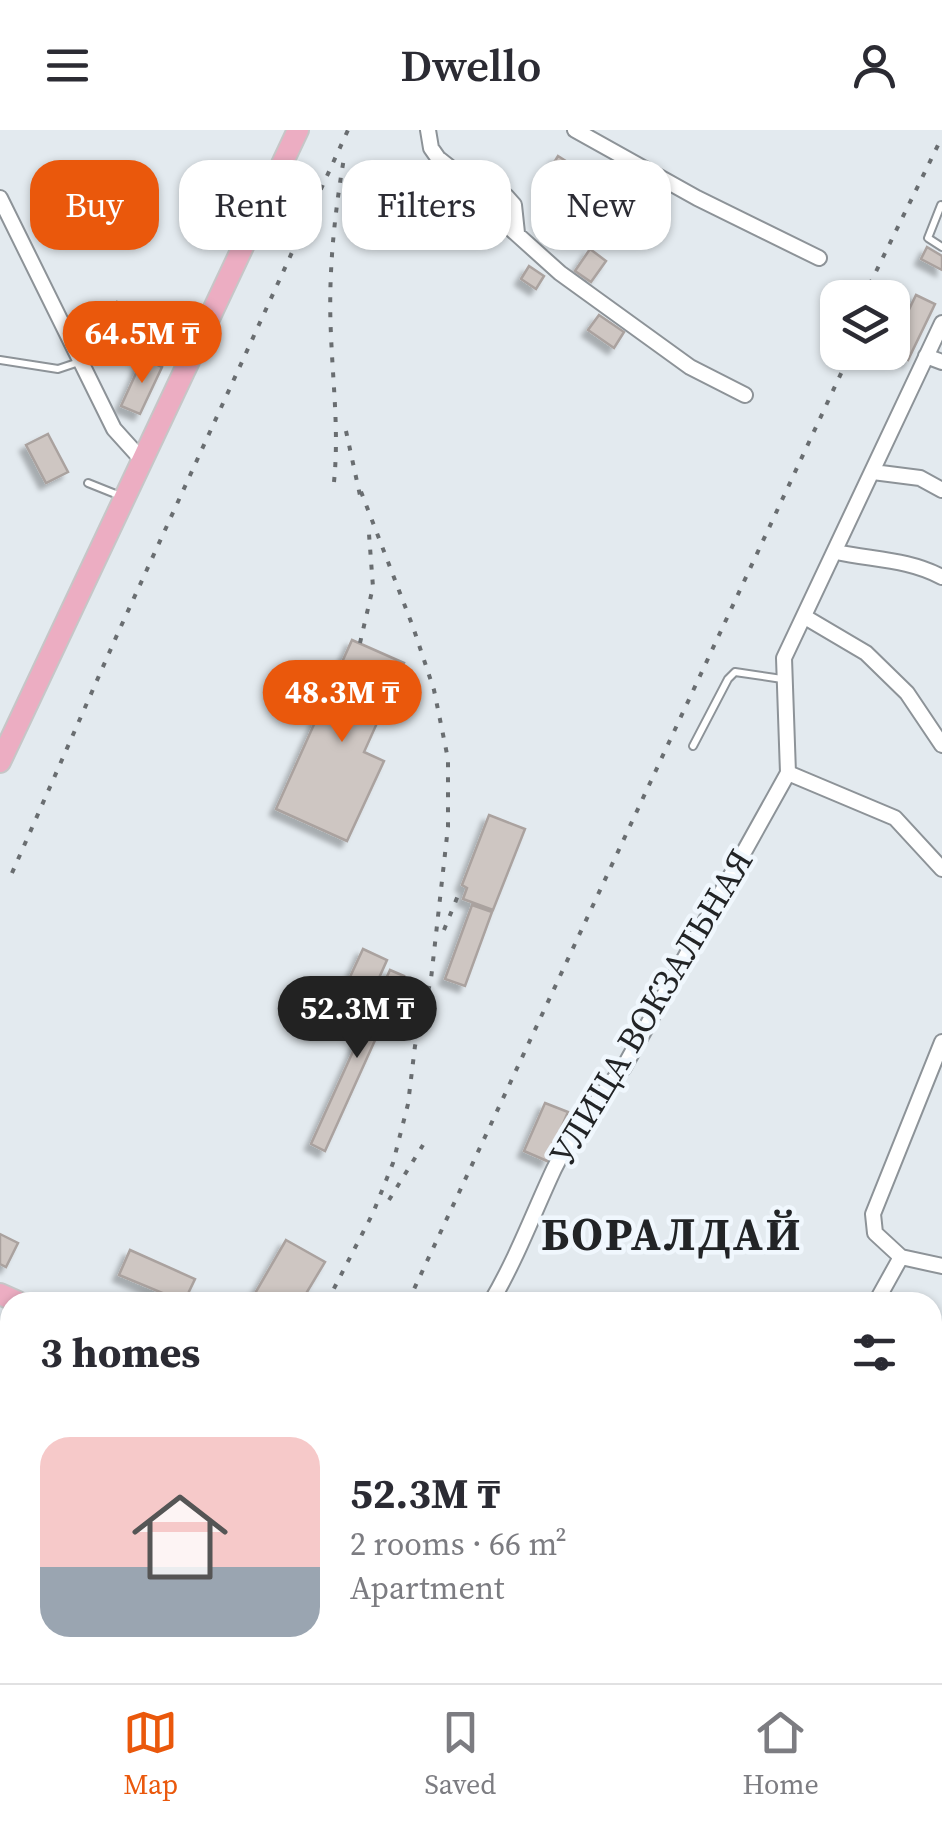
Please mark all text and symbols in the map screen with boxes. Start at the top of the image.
text: Dwello [400,34,542,96]
icon: menu [40,38,95,93]
icon: person [847,38,902,93]
chip: Buy [30,160,159,250]
chip: Rent [179,160,322,250]
chip: Filters [342,160,511,250]
chip: New [531,160,671,250]
map controls [820,280,910,370]
button: layers [820,280,910,370]
pin: 64.5M ₸ [50,301,234,386]
text: 64.5M ₸ [85,311,199,355]
pin: 48.3M ₸ [250,660,434,745]
text: 48.3M ₸ [285,670,399,714]
street label: УЛИЦА ВОКЗАЛЬНАЯ [538,840,764,1174]
pin: 52.3M ₸ [265,976,449,1061]
text: 52.3M ₸ [300,986,414,1030]
district label: БОРАЛДАЙ [541,1203,803,1265]
text: 3 homes [40,1323,200,1381]
icon: filters [847,1325,902,1380]
text: 52.3M ₸ [350,1464,500,1522]
icon: home [120,1477,240,1597]
text: 2 rooms · 66 m² [350,1522,567,1566]
text: Apartment [350,1566,504,1610]
tab: Map [123,1705,178,1803]
tab: Saved [424,1705,496,1803]
tab: Home [742,1705,819,1803]

